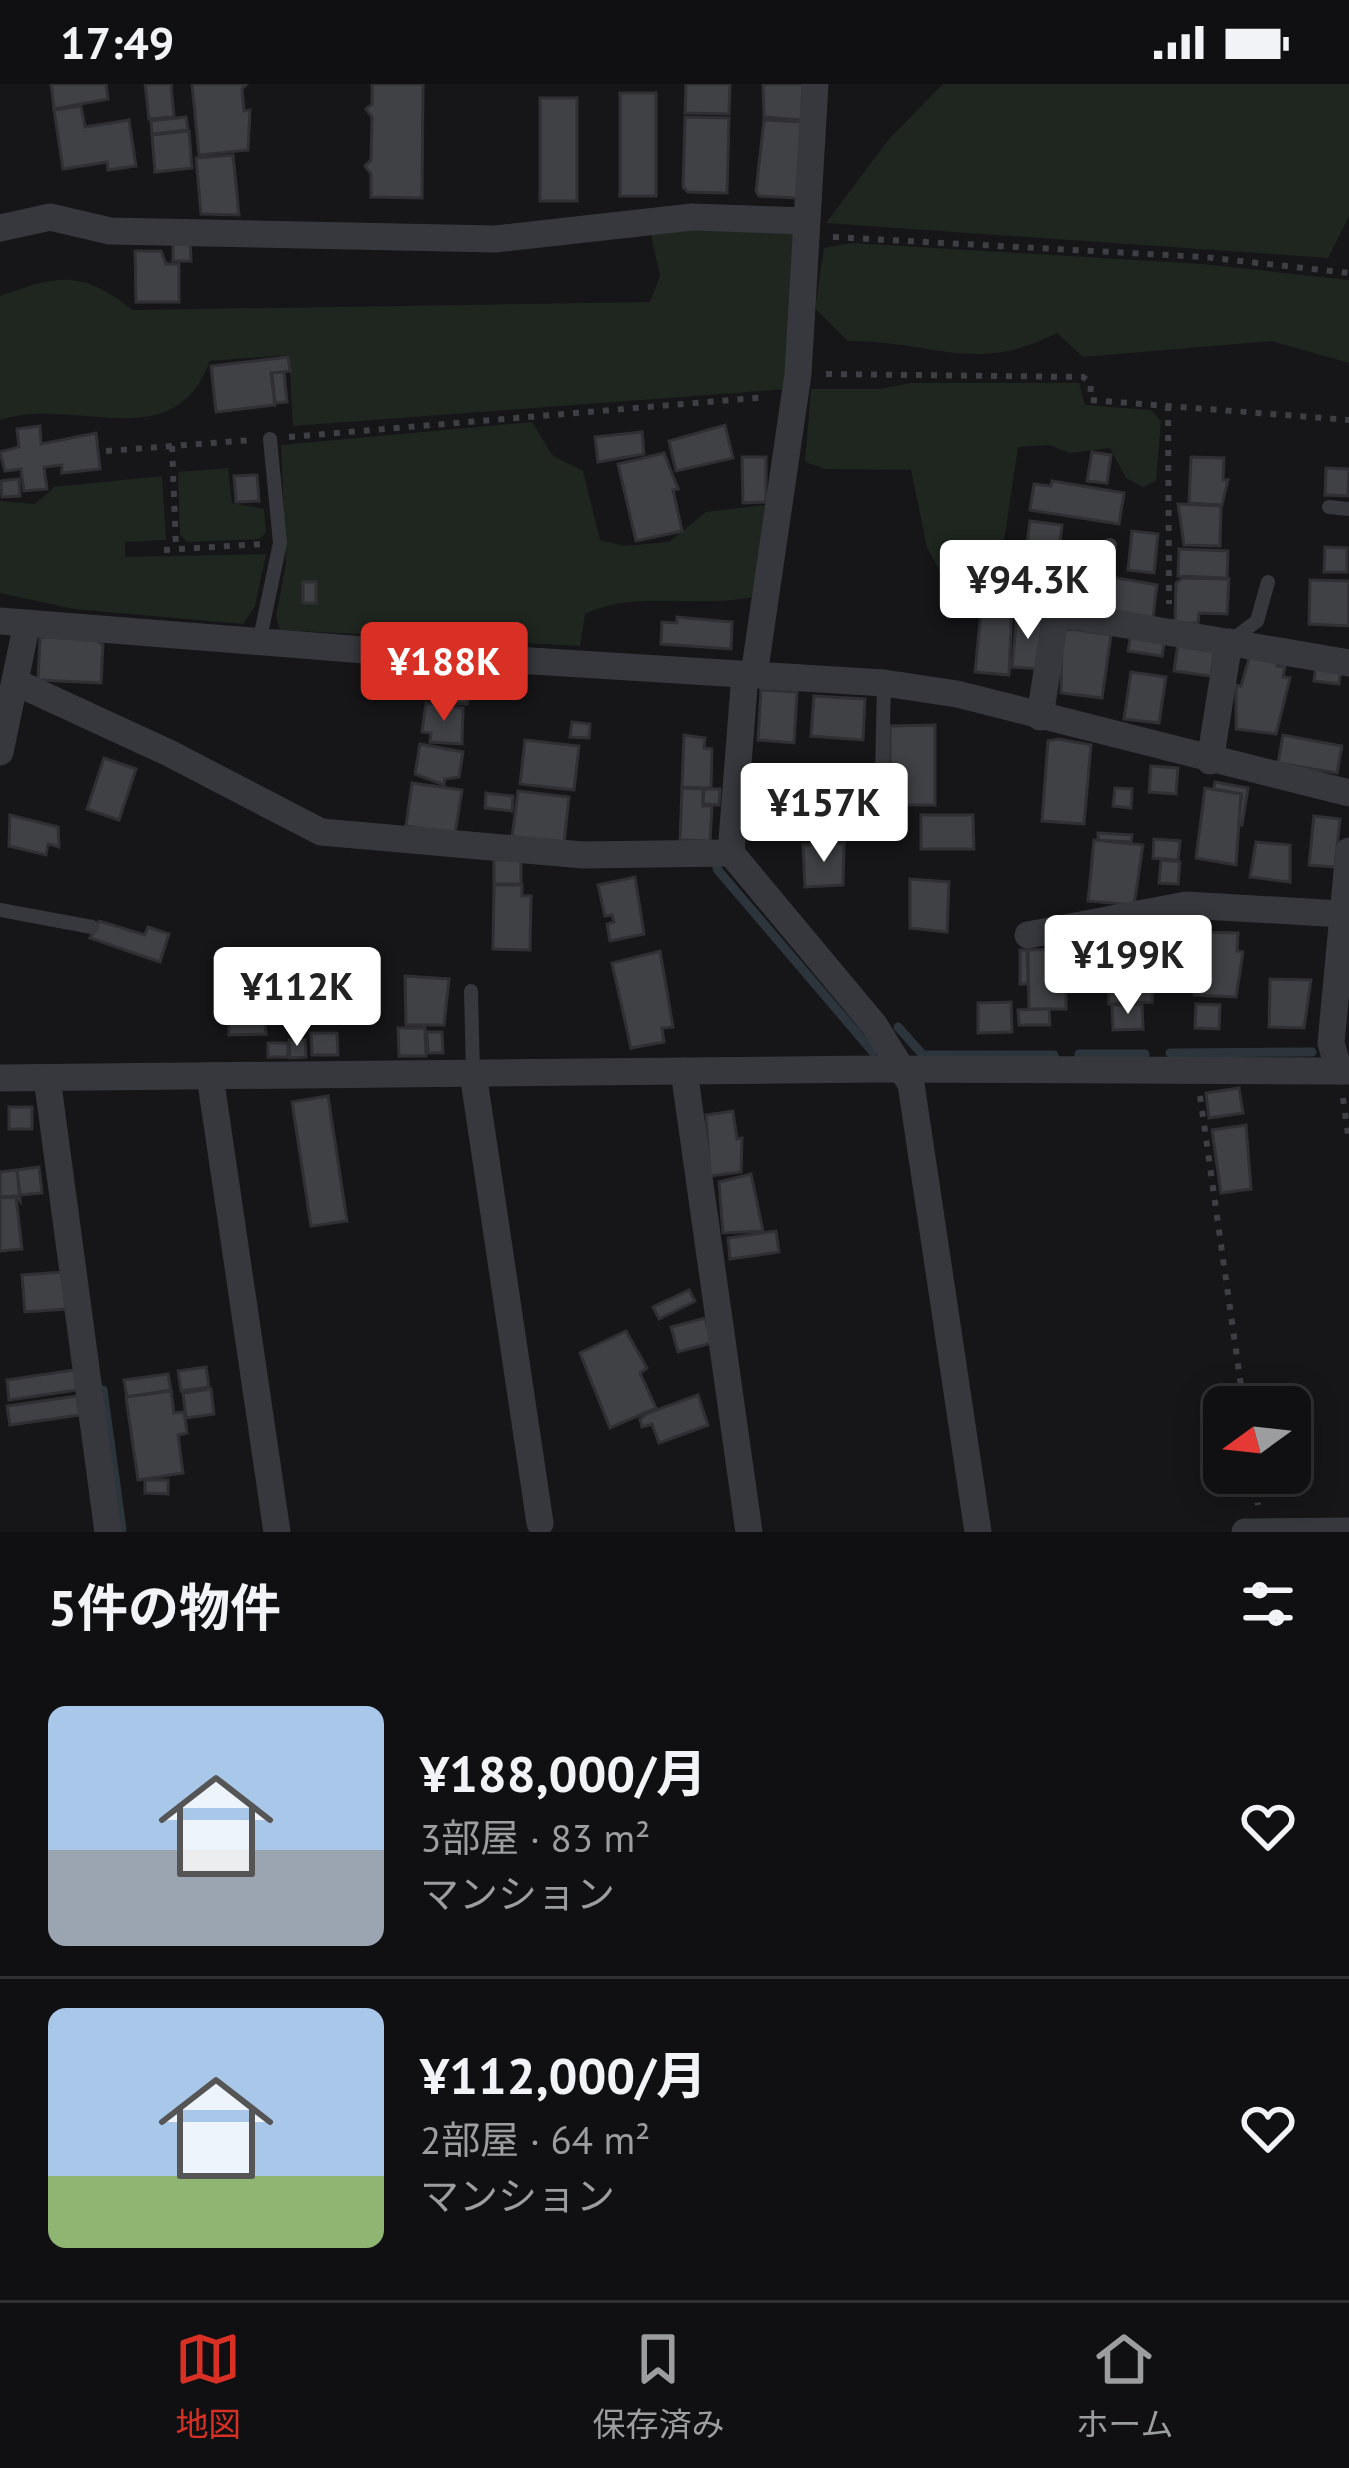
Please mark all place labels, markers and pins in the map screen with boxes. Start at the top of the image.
pin: ¥94.3K [930,540,1126,642]
pin: ¥188K [360,622,528,724]
pin: ¥157K [740,763,908,865]
pin: ¥199K [1044,915,1212,1017]
pin: ¥112K [213,947,381,1049]

